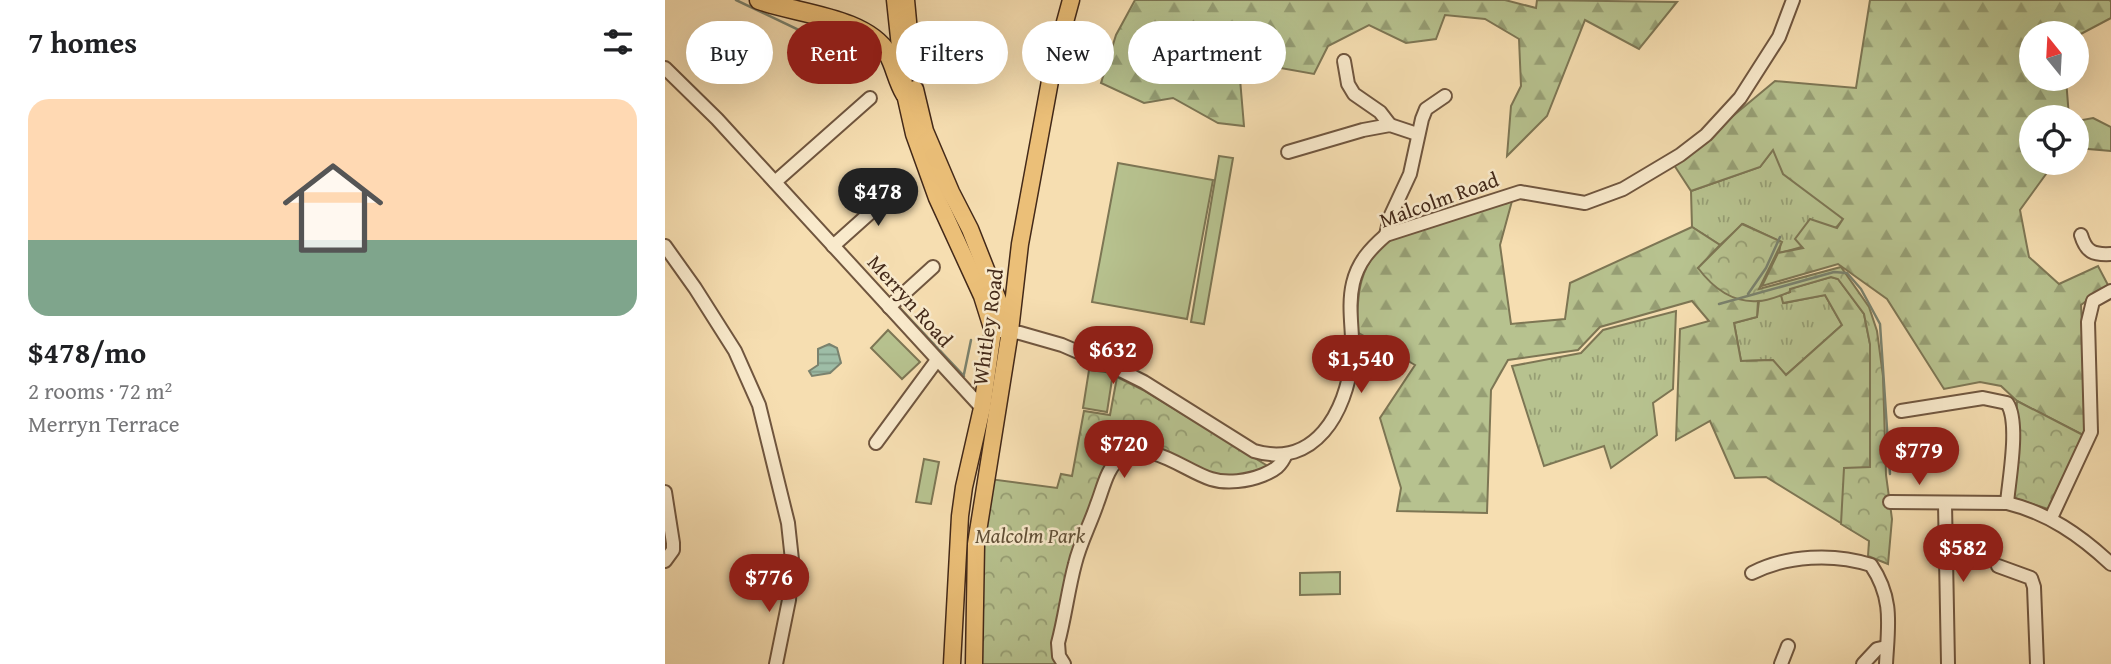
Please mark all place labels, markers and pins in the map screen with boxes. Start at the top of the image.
pin: $478 [837,168,919,228]
pin: $632 [1072,326,1154,386]
pin: $1,540 [1304,336,1418,395]
pin: $720 [1083,420,1165,480]
pin: $779 [1878,428,1960,487]
pin: $582 [1922,524,2004,584]
pin: $776 [728,554,810,614]

